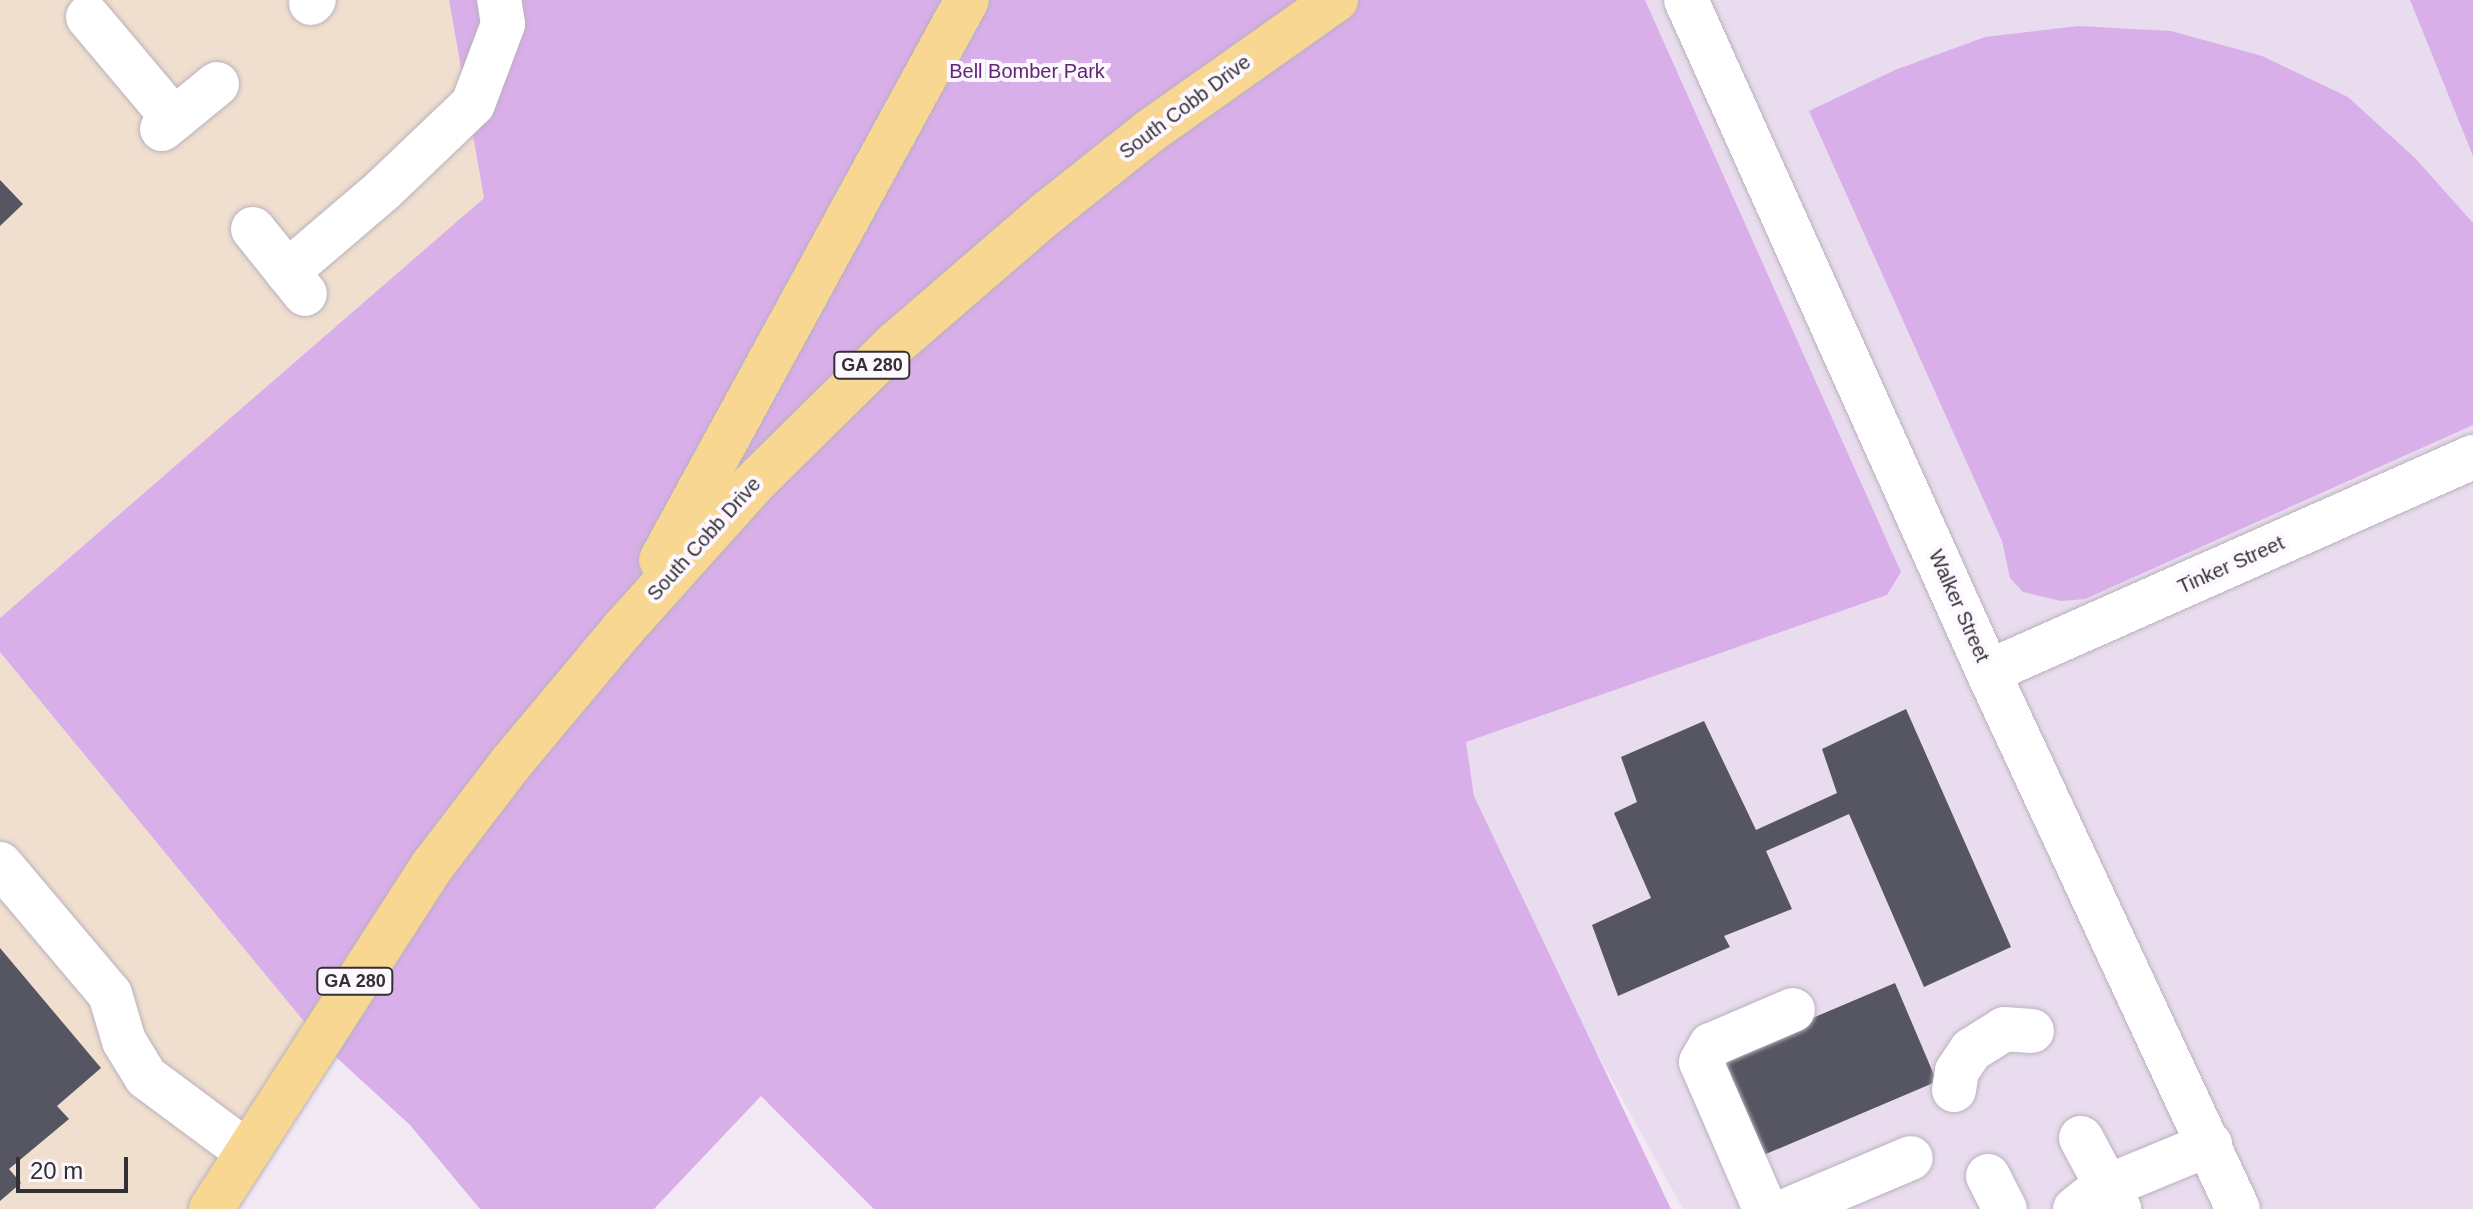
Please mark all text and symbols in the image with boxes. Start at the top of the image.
street label: South Cobb Drive [1115,50,1255,164]
park label: Bell Bomber Park [949,59,1105,83]
road number: GA 280 [832,351,912,379]
street label: South Cobb Drive [642,472,766,606]
street label: Tinker Street [2174,531,2288,599]
street label: Walker Street [1924,546,1994,666]
road number: GA 280 [315,967,395,995]
scale bar [20,1141,132,1191]
text: 20 m [30,1157,83,1184]

